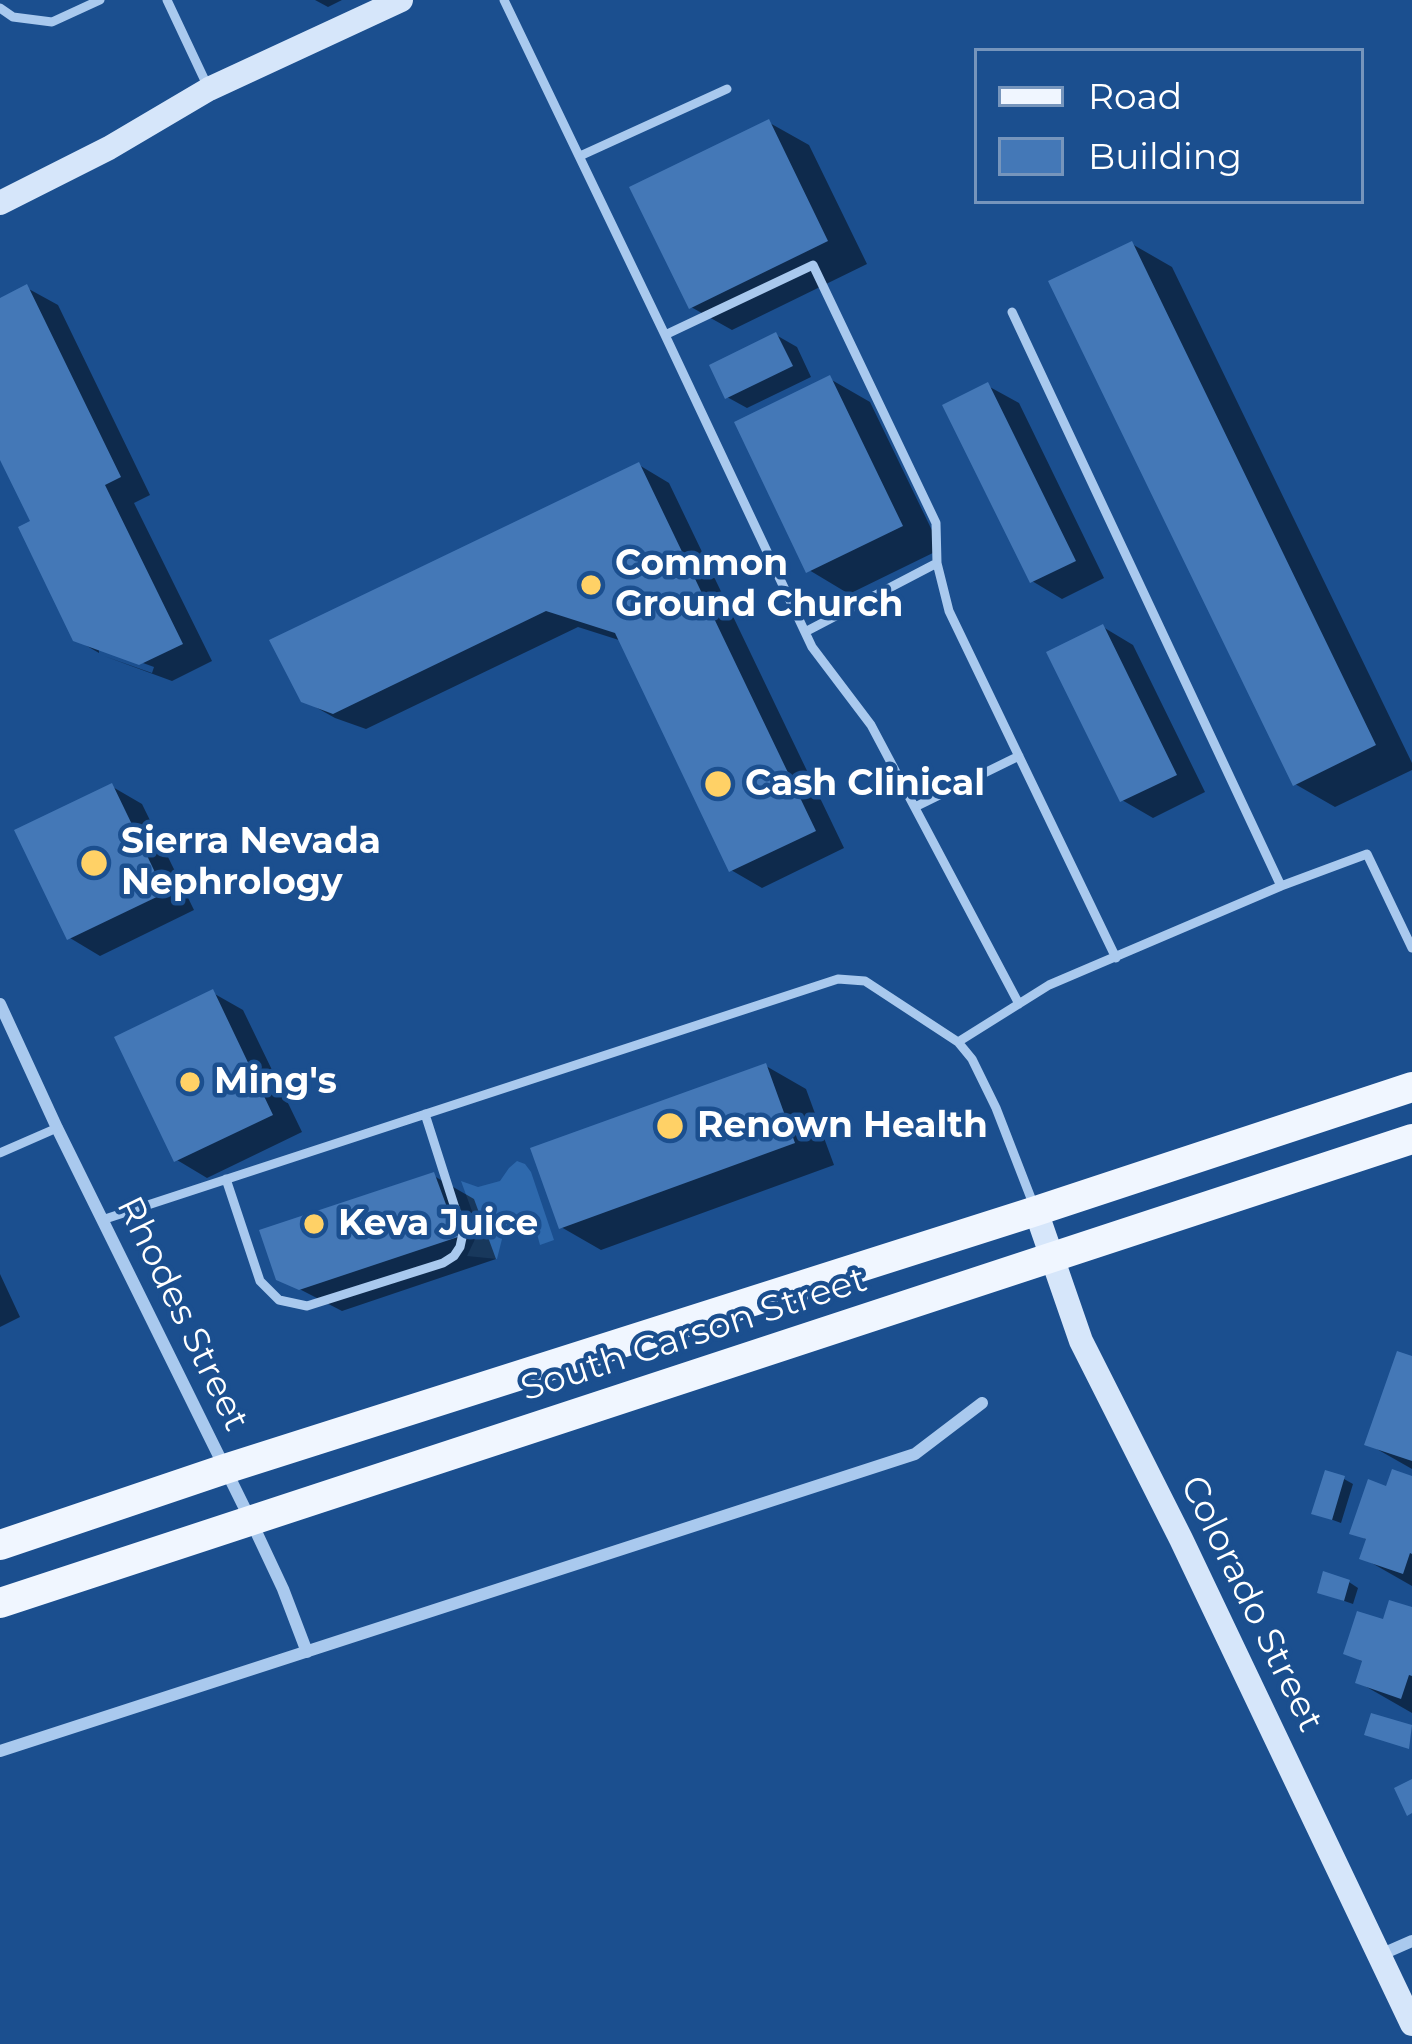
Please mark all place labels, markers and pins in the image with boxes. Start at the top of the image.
place label: Common Ground Church [615,542,903,627]
marker: Common Ground Church [578,572,604,598]
place label: Cash Clinical [745,762,985,806]
marker: Cash Clinical [702,768,734,800]
place label: Sierra Nevada Nephrology [121,820,381,905]
marker: Sierra Nevada Nephrology [78,847,110,879]
place label: Ming's [214,1060,337,1104]
marker: Ming's [177,1069,203,1095]
place label: Renown Health [697,1104,988,1148]
marker: Renown Health [654,1110,686,1142]
place label: Keva Juice [338,1202,538,1246]
marker: Keva Juice [301,1211,327,1237]

